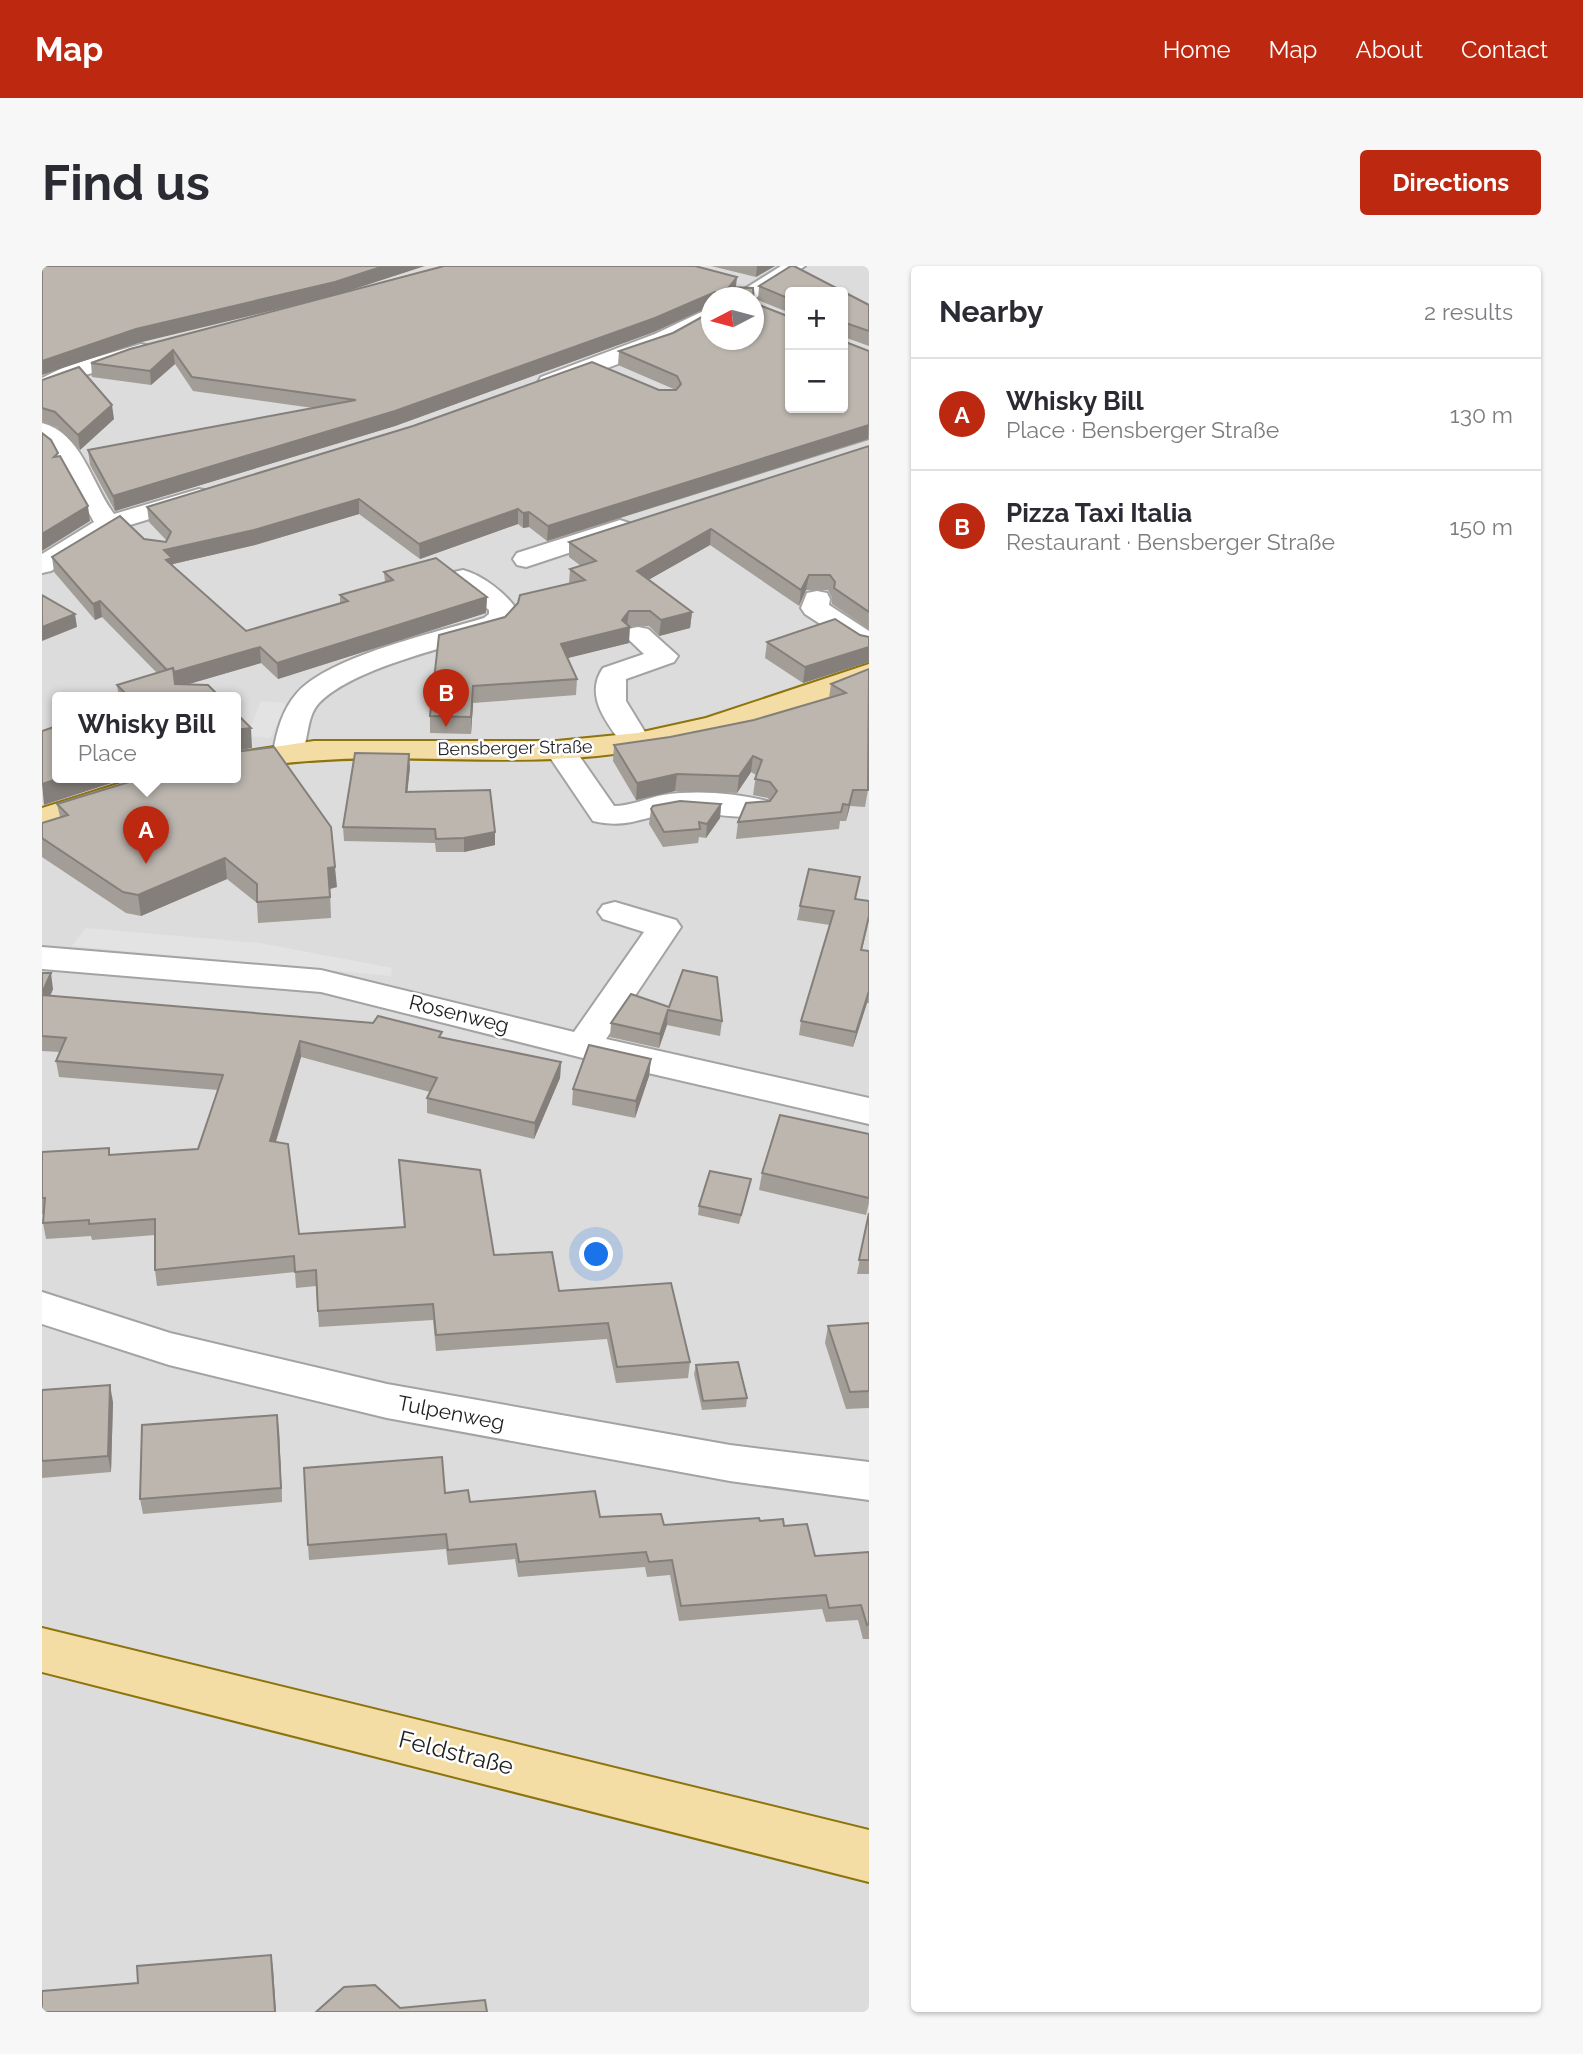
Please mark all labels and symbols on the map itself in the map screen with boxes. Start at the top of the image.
north arrow [701,287,764,350]
pin: B [423,669,469,727]
street label: Bensberger Straße [437,736,593,759]
pin: A [123,806,169,864]
street label: Rosenweg [406,989,512,1038]
your location [579,1237,613,1271]
street label: Tulpenweg [395,1390,507,1435]
street label: Feldstraße [396,1724,517,1781]

